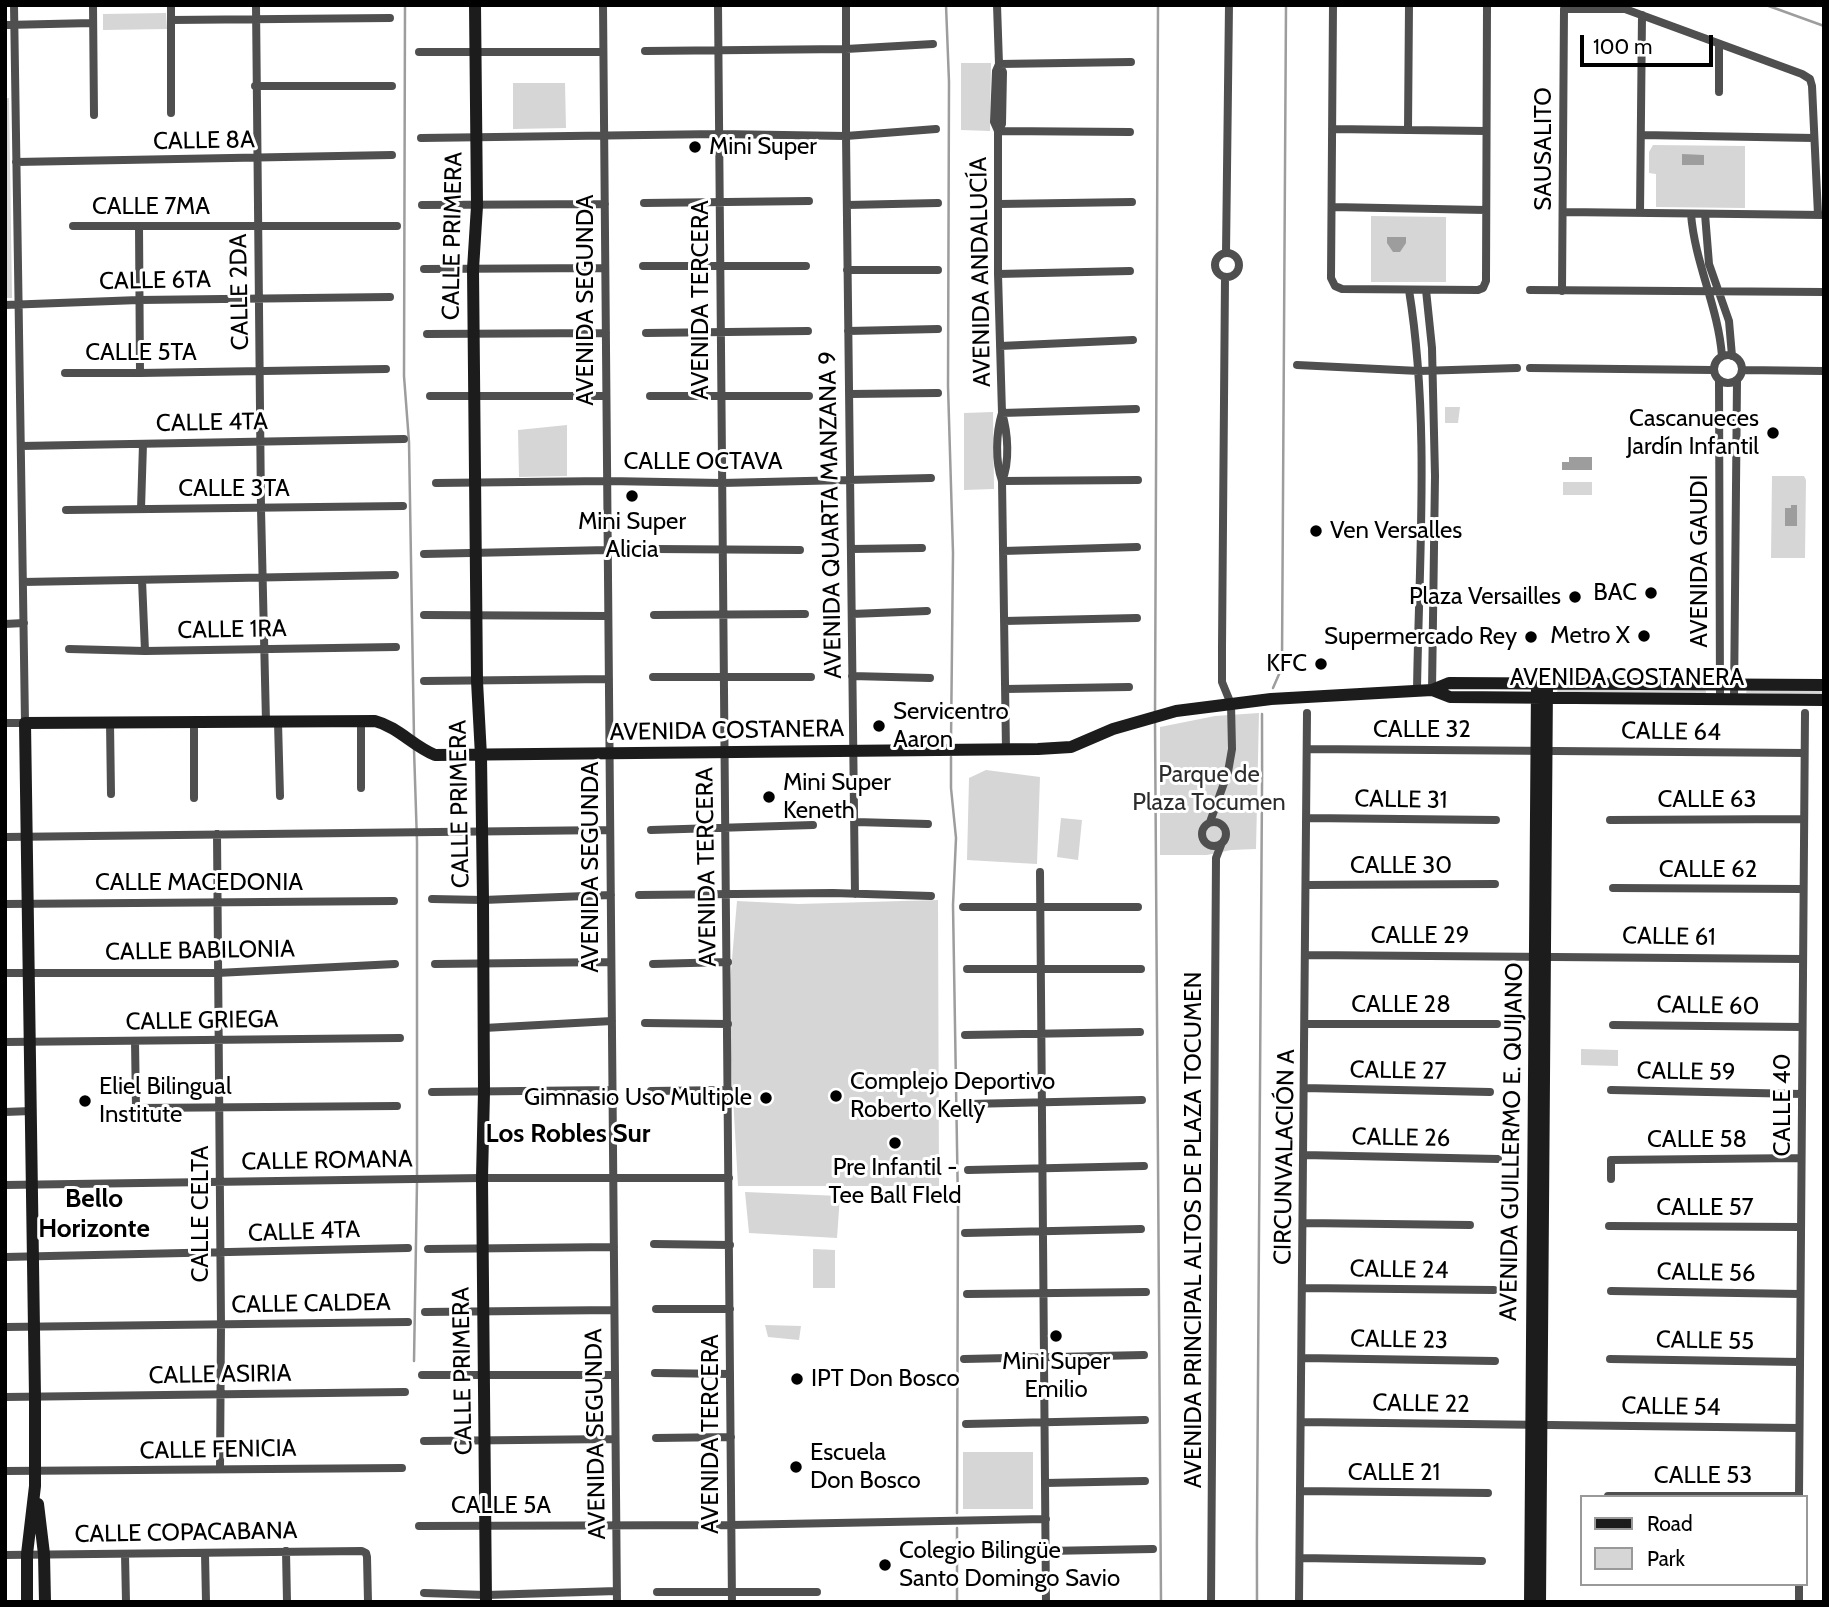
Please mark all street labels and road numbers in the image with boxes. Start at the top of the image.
street label: SAUSALITO [1530,87,1558,211]
street label: CALLE 8A [153,126,255,156]
street label: CALLE PRIMERA [437,152,469,320]
street label: AVENIDA ANDALUCÍA [965,157,997,387]
street label: CALLE 7MA [92,193,210,221]
street label: AVENIDA SEGUNDA [572,194,600,406]
street label: AVENIDA TERCERA [687,200,715,400]
street label: CALLE 2DA [225,233,255,351]
street label: CALLE 6TA [99,266,211,296]
street label: CALLE 5TA [85,339,197,367]
street label: AVENIDA QUARTA MANZANA 9 [814,351,848,679]
street label: CALLE 4TA [156,408,268,438]
street label: CALLE OCTAVA [624,448,782,476]
street label: AVENIDA GAUDI [1686,474,1714,648]
street label: CALLE 3TA [178,475,290,503]
street label: CALLE 1RA [177,615,287,645]
street label: AVENIDA COSTANERA [1510,664,1744,692]
street label: AVENIDA COSTANERA [609,715,845,747]
street label: CALLE 32 [1373,716,1471,744]
street label: CALLE 64 [1621,717,1721,747]
street label: CALLE PRIMERA [444,720,476,888]
street label: AVENIDA SEGUNDA [577,761,605,973]
street label: AVENIDA TERCERA [691,767,723,967]
street label: CALLE 31 [1354,785,1448,815]
street label: CALLE 63 [1658,786,1756,814]
street label: CALLE 30 [1350,852,1452,880]
street label: CALLE 62 [1659,856,1757,884]
street label: CALLE MACEDONIA [95,869,303,897]
street label: CALLE 29 [1371,922,1469,950]
street label: CALLE 61 [1622,922,1716,952]
street label: CALLE BABILONIA [105,935,295,967]
street label: AVENIDA GUILLERMO E. QUIJANO [1494,963,1530,1321]
street label: AVENIDA PRINCIPAL ALTOS DE PLAZA TOCUMEN [1180,972,1208,1488]
street label: CALLE 28 [1351,991,1451,1019]
street label: CALLE 60 [1656,991,1760,1021]
street label: CALLE GRIEGA [125,1005,279,1037]
street label: CIRCUNVALACIÓN A [1269,1049,1301,1265]
street label: CALLE 40 [1769,1054,1797,1156]
street label: CALLE 27 [1349,1056,1447,1086]
street label: CALLE 59 [1636,1057,1736,1087]
street label: CALLE 26 [1351,1123,1451,1153]
street label: CALLE 58 [1647,1126,1747,1154]
street label: CALLE CELTA [187,1145,215,1283]
street label: CALLE ROMANA [241,1145,413,1177]
street label: CALLE 57 [1656,1194,1754,1222]
street label: CALLE 4TA [248,1216,360,1248]
street label: CALLE 24 [1349,1255,1449,1285]
street label: CALLE 56 [1656,1258,1756,1288]
street label: CALLE PRIMERA [447,1287,479,1455]
street label: CALLE CALDEA [231,1288,391,1320]
street label: CALLE 23 [1350,1325,1448,1355]
street label: CALLE 55 [1656,1326,1754,1356]
street label: AVENIDA SEGUNDA [580,1328,612,1540]
street label: AVENIDA TERCERA [697,1334,725,1534]
street label: CALLE ASIRIA [148,1359,292,1391]
street label: CALLE 22 [1372,1389,1470,1419]
street label: CALLE 54 [1621,1392,1721,1422]
street label: CALLE FENICIA [139,1434,297,1466]
street label: CALLE 21 [1348,1459,1440,1487]
street label: CALLE 53 [1654,1462,1752,1490]
street label: CALLE 5A [451,1492,551,1520]
street label: CALLE COPACABANA [74,1517,298,1549]

